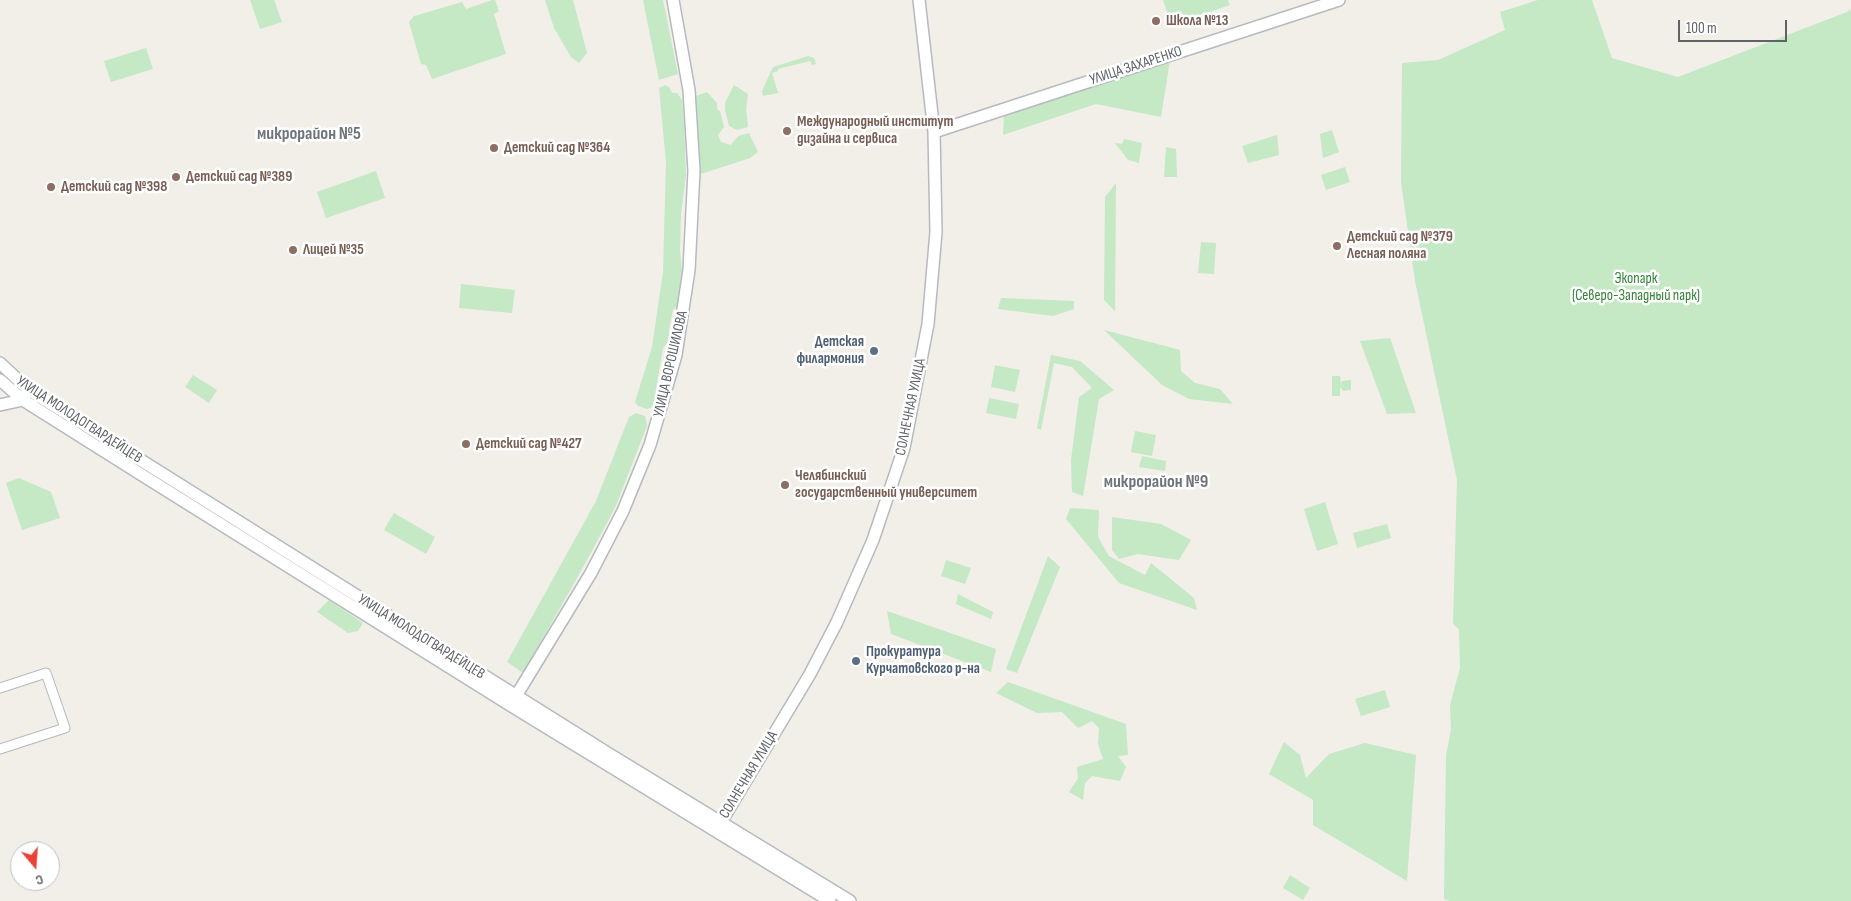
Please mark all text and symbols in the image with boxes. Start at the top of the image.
scale bar [1681,10,1790,42]
place label: Школа №13 [1166,12,1228,30]
marker: Школа №13 [1150,15,1162,27]
text: 100 m [1686,19,1717,38]
street label: УЛИЦА ЗАХАРЕНКО [1087,43,1185,89]
place label: Международный институт дизайна и сервиса [797,113,954,148]
district label: микрорайон №5 [257,123,361,145]
marker: Международный институт дизайна и сервиса [781,125,793,137]
place label: Детский сад №364 [504,139,610,157]
marker: Детский сад №364 [488,142,500,154]
place label: Детский сад №389 [186,168,292,186]
marker: Детский сад №389 [170,171,182,183]
place label: Детский сад №398 [61,178,167,196]
marker: Детский сад №398 [45,181,57,193]
place label: Детский сад №379 Лесная поляна [1347,228,1453,263]
marker: Детский сад №379 Лесная поляна [1331,240,1343,252]
place label: Лицей №35 [303,241,364,259]
marker: Лицей №35 [287,244,299,256]
park label: Экопарк (Северо-Западный парк) [1572,270,1700,305]
street label: УЛИЦА ВОРОШИЛОВА [650,309,692,419]
place label: Детская филармония [796,333,864,368]
marker: Детская филармония [868,345,880,357]
street label: СОЛНЕЧНАЯ УЛИЦА [892,357,930,457]
street label: УЛИЦА МОЛОДОГВАРДЕЙЦЕВ [13,373,145,467]
place label: Детский сад №427 [476,435,582,453]
marker: Детский сад №427 [460,438,472,450]
place label: Челябинский государственный университет [795,467,977,502]
district label: микрорайон №9 [1104,471,1208,493]
marker: Челябинский государственный университет [779,479,791,491]
street label: УЛИЦА МОЛОДОГВАРДЕЙЦЕВ [354,591,488,683]
place label: Прокуратура Курчатовского р-на [866,643,980,678]
marker: Прокуратура Курчатовского р-на [850,655,862,667]
street label: СОЛНЕЧНАЯ УЛИЦА [716,728,782,822]
north arrow [10,841,60,891]
text: С [33,871,46,889]

